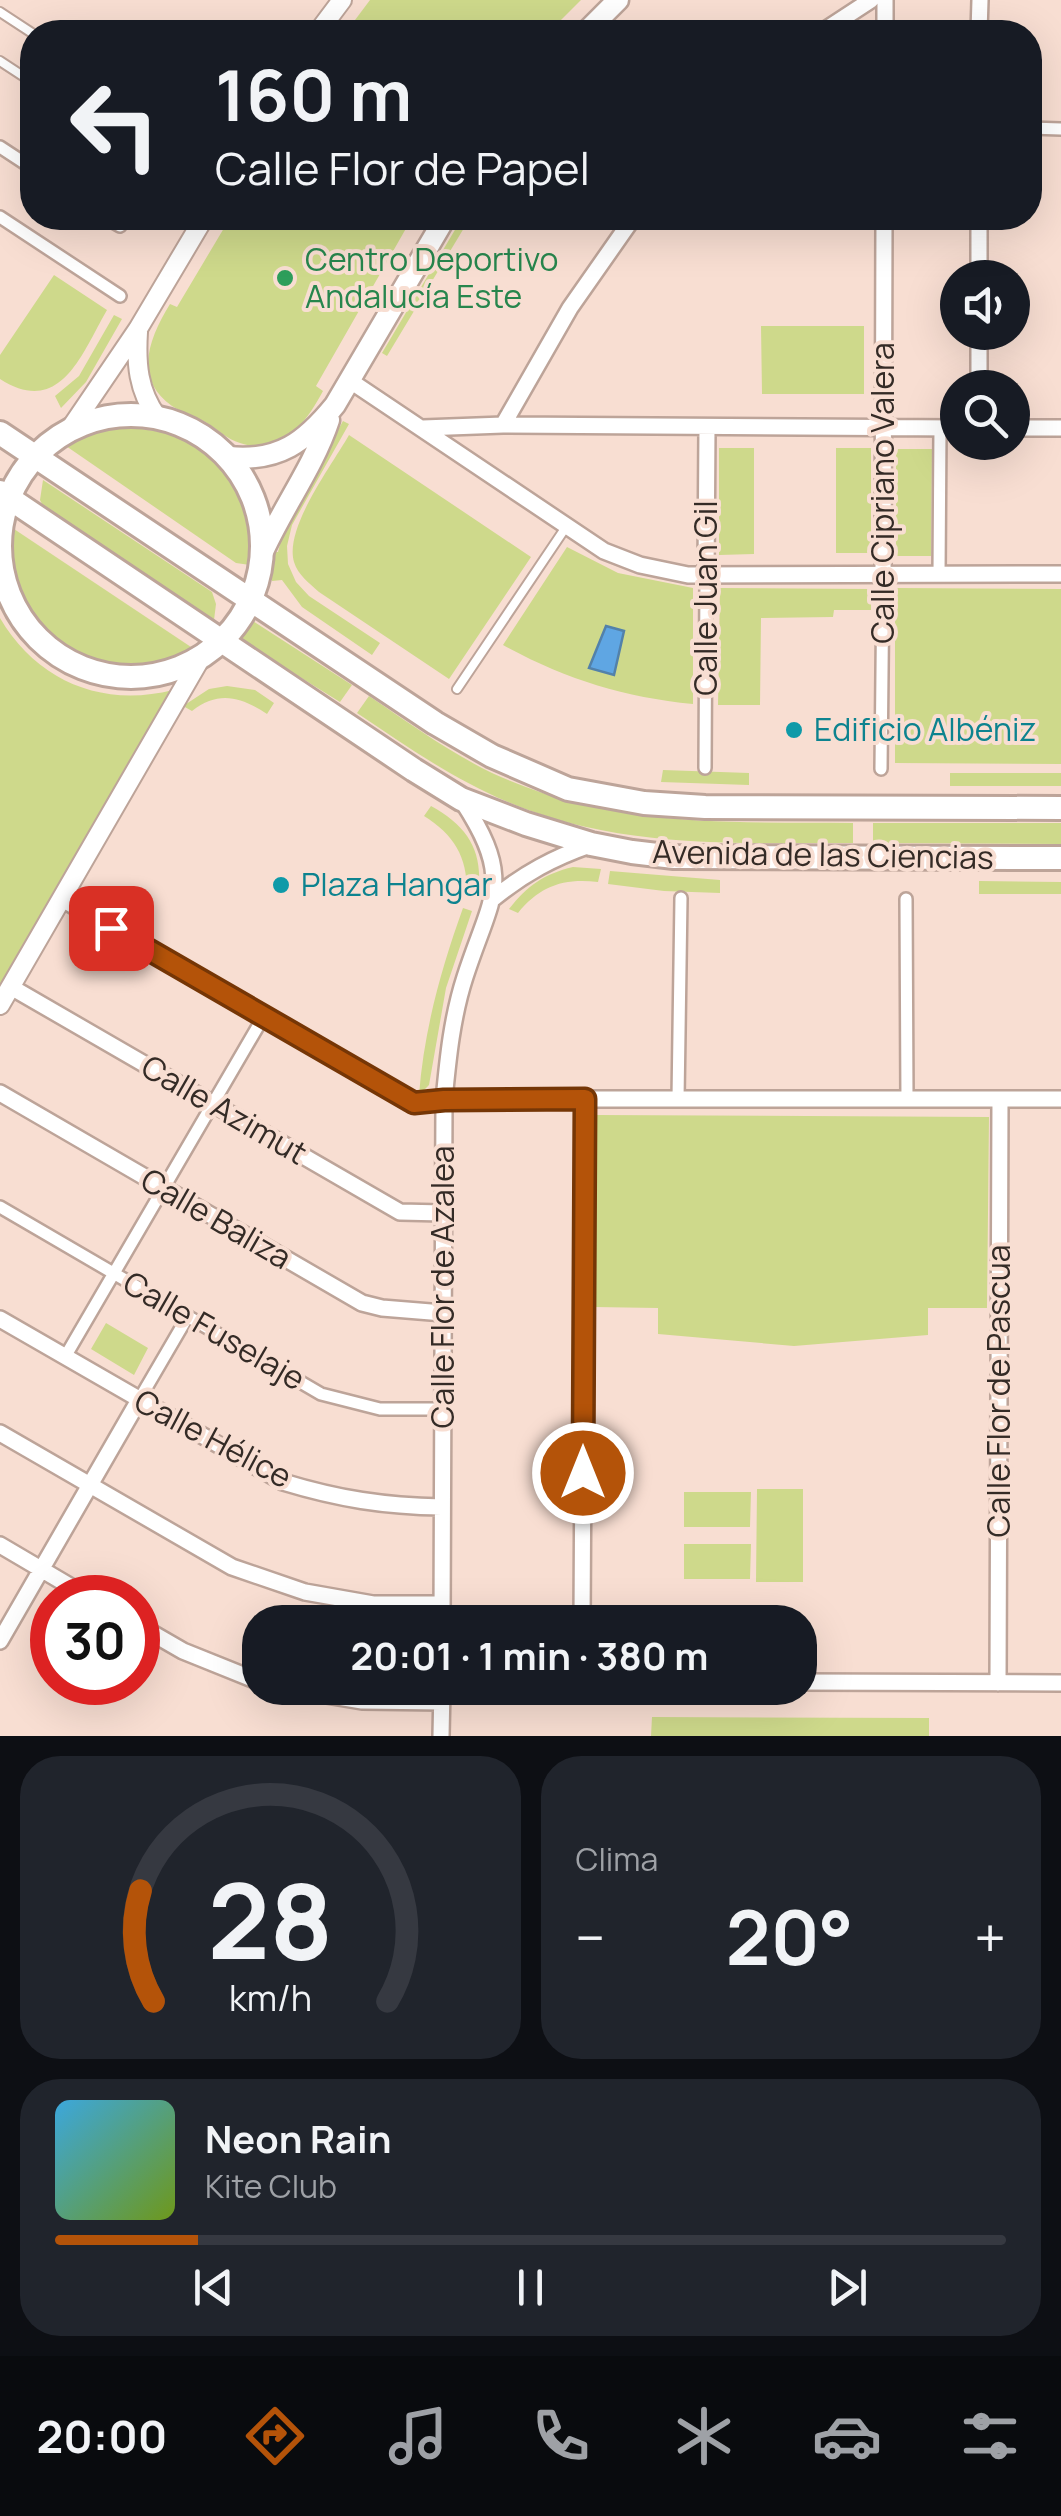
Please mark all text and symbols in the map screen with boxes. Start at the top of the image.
text: 160 m [215,46,412,142]
icon: left [50,60,180,190]
text: Calle Flor de Papel [215,137,590,199]
place label: Centro Deportivo Andalucía Este [305,237,558,318]
map controls [940,260,1030,460]
button: sound [940,260,1030,350]
marker: Centro Deportivo Andalucía Este [274,267,296,289]
street label: Calle Cipriano Valera [860,342,904,644]
button: search [940,370,1030,460]
street label: Calle Juan Gil [683,500,727,696]
place label: Edificio Albéniz [814,707,1036,751]
marker: Edificio Albéniz [783,719,805,741]
street label: Avenida de las Ciencias [652,829,994,879]
place label: Plaza Hangar [301,862,493,906]
marker: Plaza Hangar [270,874,292,896]
pin [69,886,154,971]
icon: arrive [84,901,139,956]
street label: Calle Azimut [134,1044,315,1174]
street label: Calle Flor de Azalea [420,1146,464,1428]
street label: Calle Baliza [133,1157,300,1279]
street label: Calle Flor de Pascua [976,1245,1020,1537]
street label: Calle Fuselaje [115,1260,314,1400]
street label: Calle Hélice [127,1378,300,1498]
position arrow [531,1421,635,1525]
speed limit sign: 30 [30,1575,160,1705]
text: 20:01 · 1 min · 380 m [351,1629,708,1681]
text: Clima [576,1837,658,1881]
text: 28 [207,1848,333,1990]
text: 20° [726,1885,854,1988]
text: − [576,1899,605,1975]
text: + [974,1899,1006,1975]
text: km/h [229,1973,312,2022]
text: Neon Rain [205,2112,391,2164]
text: Kite Club [205,2164,337,2208]
icon: previous [186,2260,241,2315]
icon: pause [503,2260,558,2315]
icon: next [820,2260,875,2315]
icon: directions [240,2401,310,2471]
icon: music [383,2401,453,2471]
icon: phone [526,2401,596,2471]
icon: climate [669,2401,739,2471]
icon: car [812,2401,882,2471]
icon: filters [955,2401,1025,2471]
text: 20:00 [36,2405,167,2467]

